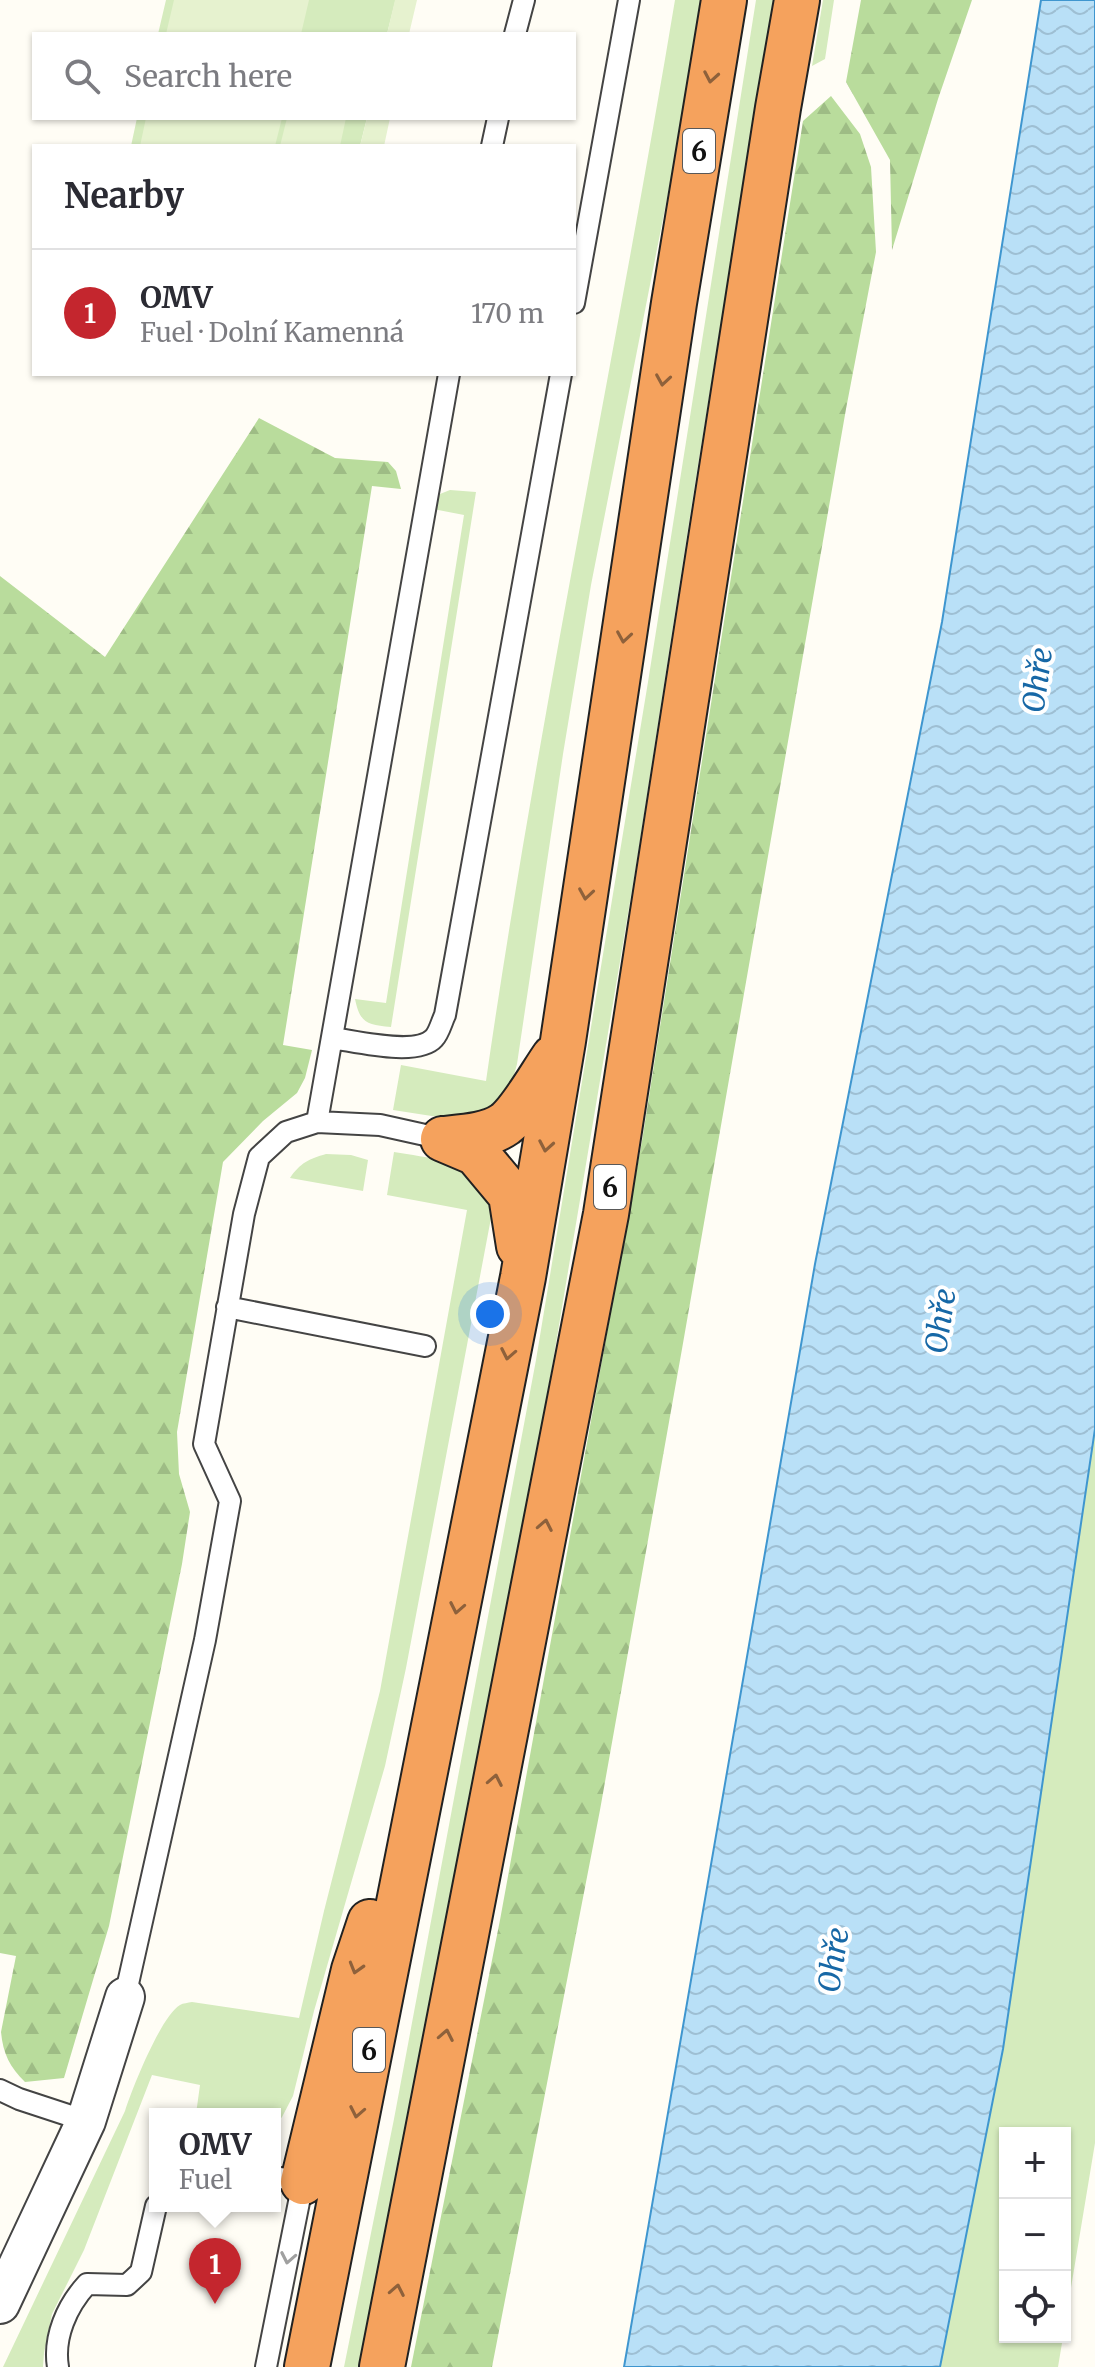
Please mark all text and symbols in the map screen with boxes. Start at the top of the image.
search box [32,32,576,120]
icon: search [60,54,104,98]
text: Search here [124,57,292,95]
one-way arrow [703,70,720,84]
road number: 6 [683,129,715,173]
text: Nearby [64,175,184,217]
text: OMV [140,278,212,316]
text: 1 [84,297,96,330]
text: 170 m [471,297,544,330]
text: Fuel · Dolní Kamenná [140,316,404,349]
one-way arrow [655,373,672,386]
one-way arrow [616,630,633,644]
water label: Ohře [1014,645,1060,715]
one-way arrow [578,887,595,901]
one-way arrow [538,1139,555,1153]
road number: 6 [594,1165,626,1209]
water label: Ohře [916,1286,964,1356]
your location [470,1294,510,1334]
one-way arrow [500,1346,517,1360]
one-way arrow [536,1518,553,1532]
one-way arrow [449,1601,466,1615]
one-way arrow [485,1773,502,1787]
water label: Ohře [809,1925,857,1995]
one-way arrow [348,1960,365,1974]
road number: 6 [353,2028,385,2072]
one-way arrow [436,2028,453,2042]
one-way arrow [349,2105,366,2119]
popup [149,2108,281,2212]
text: OMV [179,2125,251,2163]
map controls [999,2127,1071,2343]
button: + [999,2127,1071,2199]
text: Fuel [179,2163,232,2196]
button: − [999,2199,1071,2271]
pin: 1 [189,2238,241,2304]
one-way arrow [280,2251,297,2265]
button: locate [999,2271,1071,2343]
one-way arrow [387,2284,404,2297]

